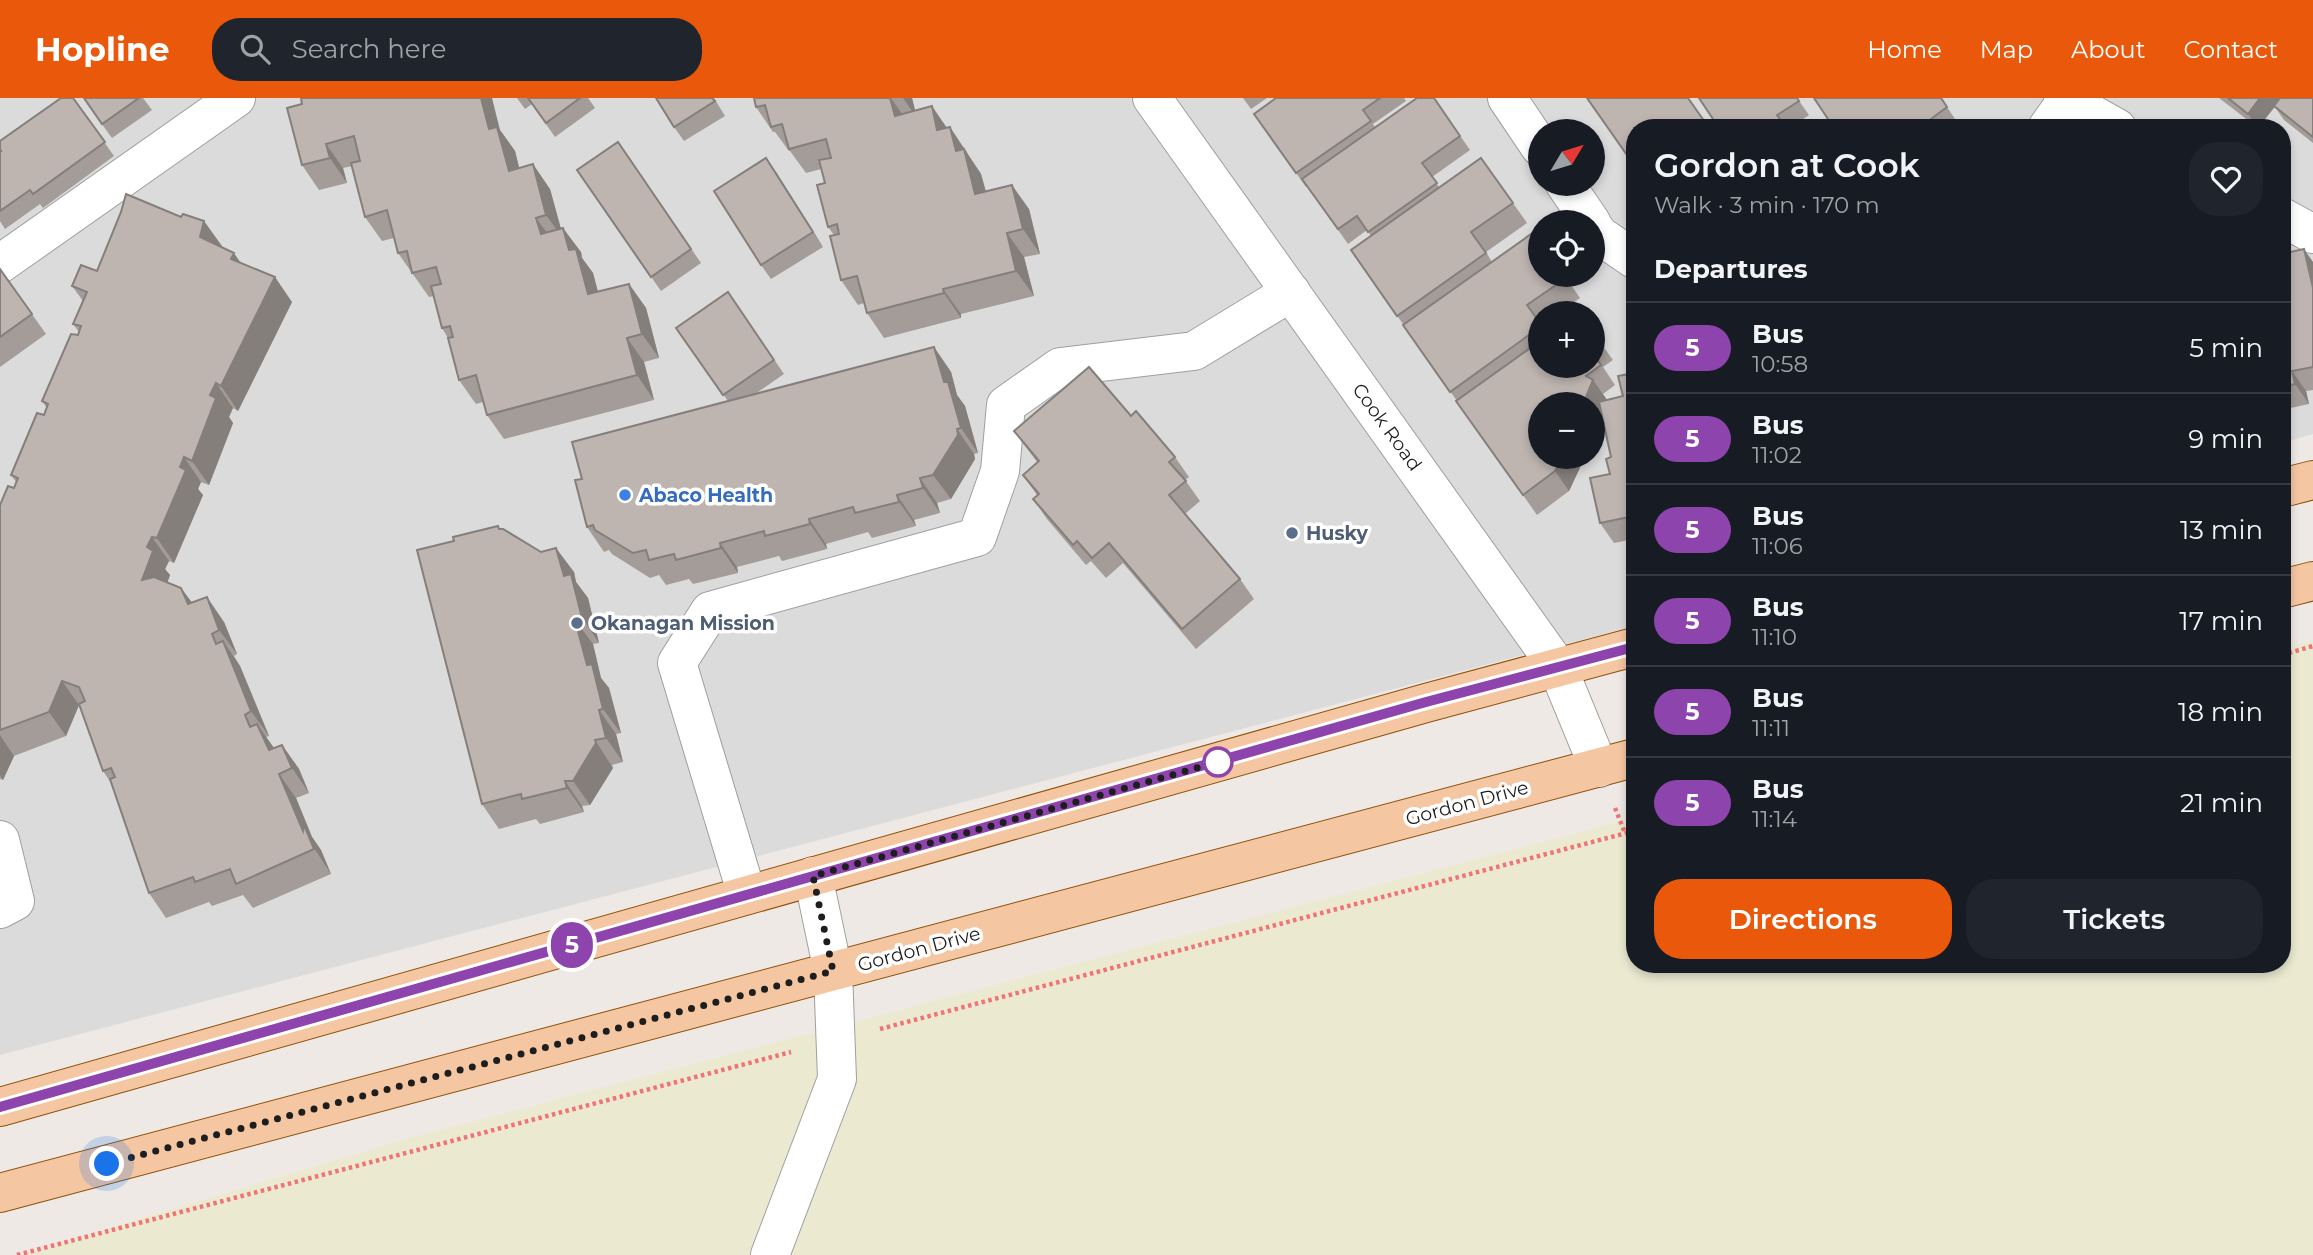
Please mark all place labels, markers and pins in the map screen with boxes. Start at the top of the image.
place label: Abaco Health [638,484,773,507]
marker: Abaco Health [617,487,633,503]
place label: Husky [1306,522,1369,545]
marker: Husky [1284,525,1300,541]
place label: Okanagan Mission [591,612,775,635]
marker: Okanagan Mission [569,615,585,631]
unlabelled marker [1203,747,1233,777]

